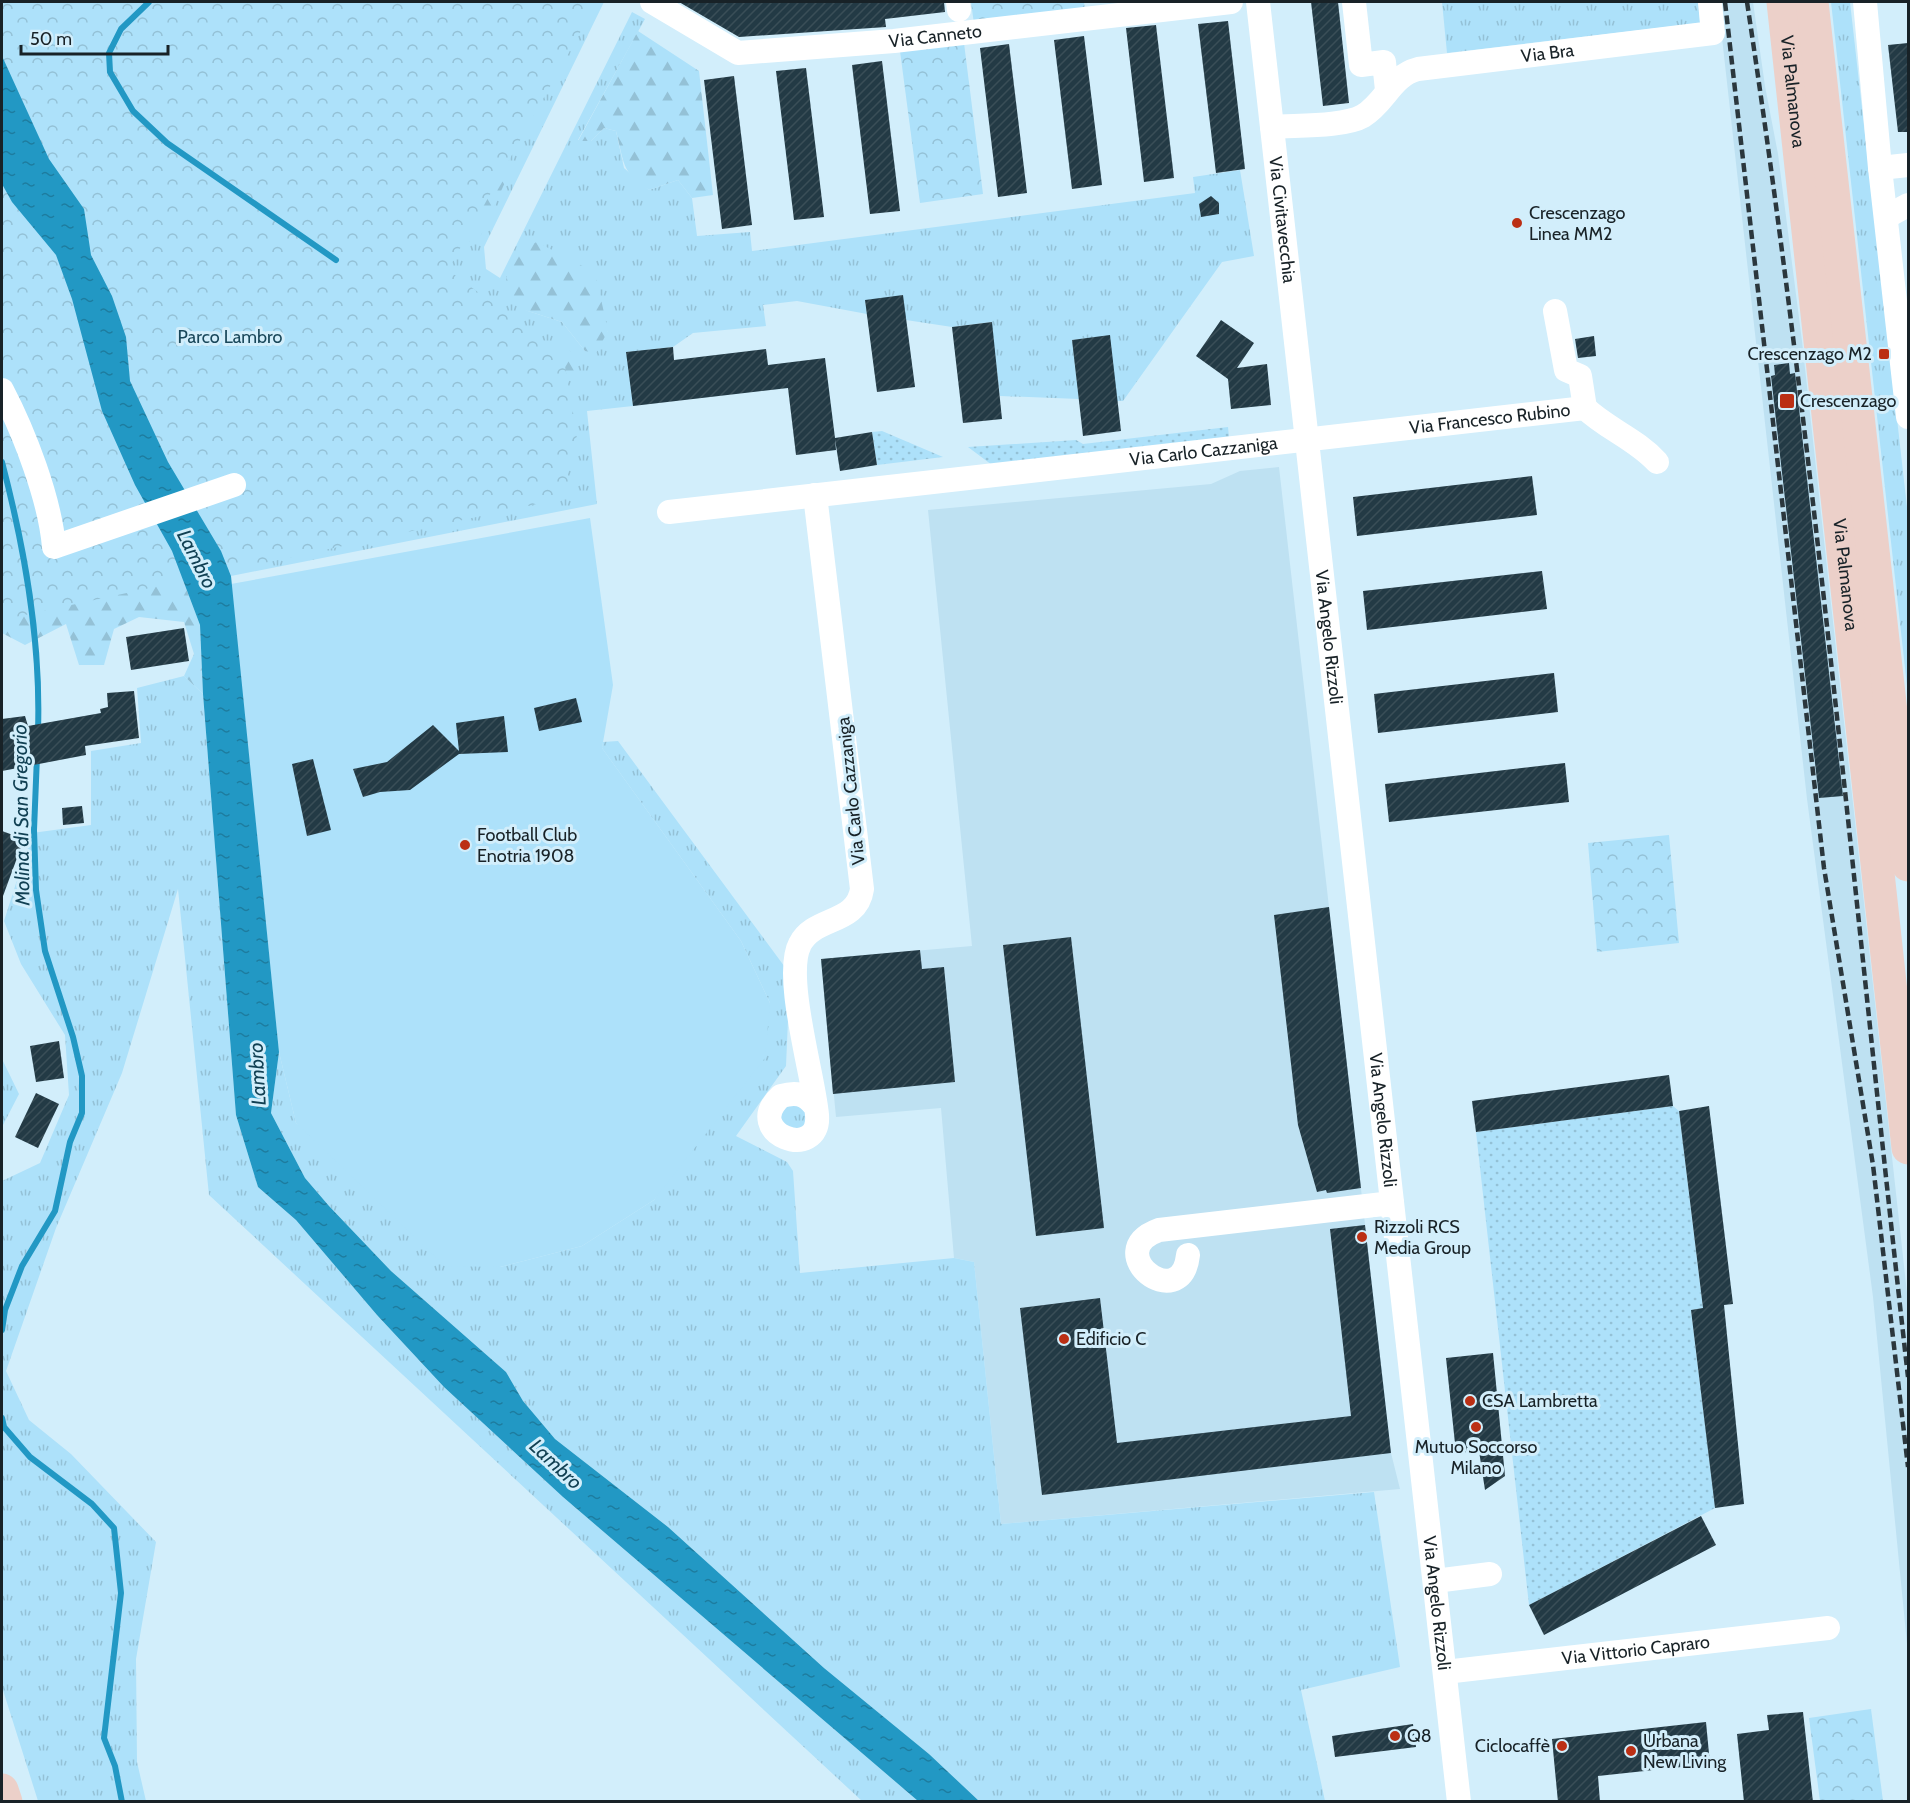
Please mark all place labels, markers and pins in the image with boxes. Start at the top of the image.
place label: Crescenzago Linea MM2 [1529,202,1625,245]
marker: Crescenzago Linea MM2 [1510,216,1524,230]
place label: Crescenzago M2 [1748,343,1872,365]
marker: Crescenzago M2 [1877,347,1891,361]
place label: Crescenzago [1800,390,1896,412]
marker: Crescenzago [1778,392,1796,410]
place label: Football Club Enotria 1908 [477,824,577,867]
marker: Football Club Enotria 1908 [458,838,472,852]
place label: Rizzoli RCS Media Group [1374,1216,1471,1259]
marker: Rizzoli RCS Media Group [1355,1230,1369,1244]
place label: Edificio C [1076,1328,1146,1350]
marker: Edificio C [1057,1332,1071,1346]
place label: CSA Lambretta [1482,1390,1598,1412]
marker: CSA Lambretta [1463,1394,1477,1408]
marker: Mutuo Soccorso Milano [1469,1420,1483,1434]
place label: Mutuo Soccorso Milano [1415,1436,1537,1479]
place label: Q8 [1407,1725,1432,1747]
marker: Q8 [1388,1729,1402,1743]
place label: Urbana New Living [1643,1730,1727,1773]
place label: Ciclocaffè [1475,1735,1550,1757]
marker: Ciclocaffè [1555,1739,1569,1753]
marker: Urbana New Living [1624,1744,1638,1758]

